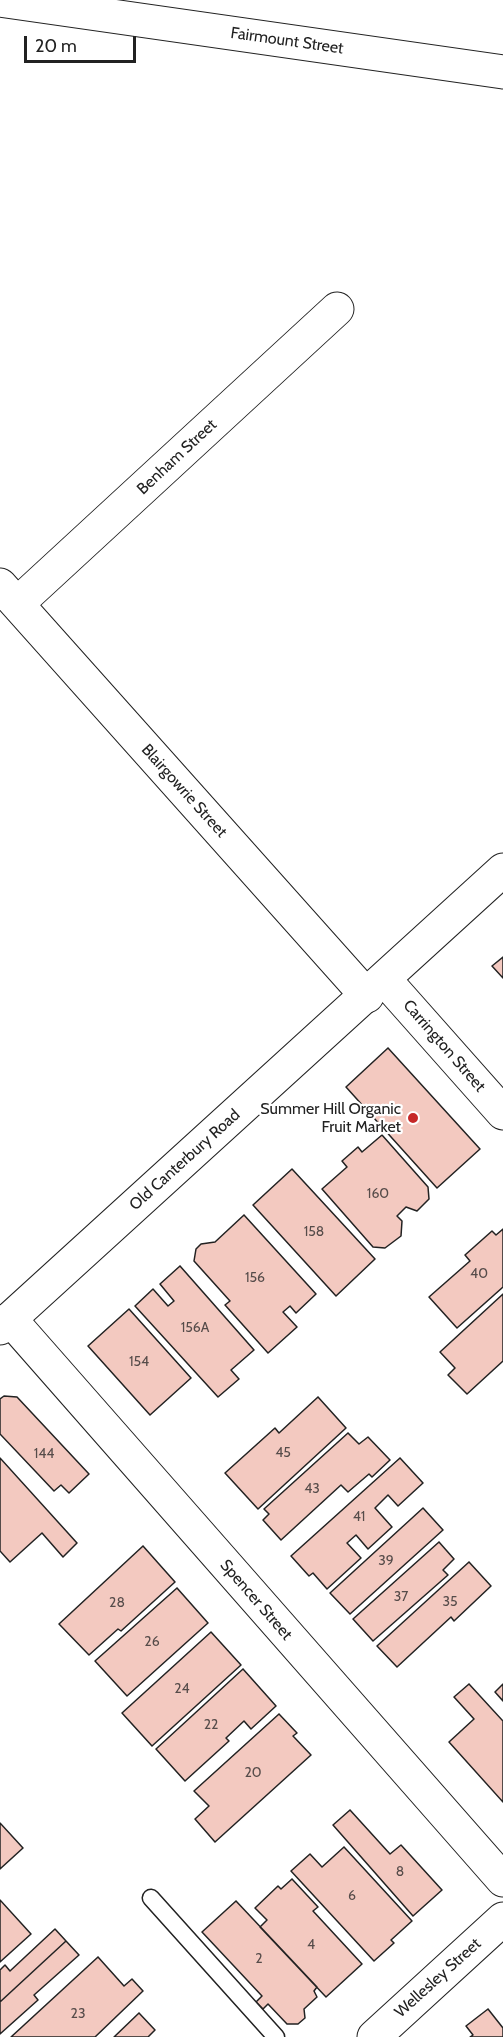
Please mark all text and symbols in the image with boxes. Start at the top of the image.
scale bar [27,24,140,62]
street label: Fairmount Street [229,24,345,58]
text: 20 m [35,35,77,57]
street label: Benham Street [133,415,221,499]
street label: Blairgowrie Street [137,740,231,842]
street label: Carrington Street [399,996,489,1096]
place label: Summer Hill Organic Fruit Market [260,1099,401,1137]
street label: Old Canterbury Road [126,1105,244,1215]
marker: Summer Hill Organic Fruit Market [406,1111,420,1125]
house number: 160 [367,1186,389,1202]
house number: 158 [304,1224,324,1240]
house number: 40 [470,1266,488,1282]
house number: 156 [245,1270,265,1286]
house number: 156A [181,1320,209,1336]
house number: 154 [129,1354,149,1370]
house number: 45 [275,1445,291,1461]
house number: 144 [34,1446,54,1462]
house number: 43 [304,1481,320,1497]
house number: 41 [353,1509,365,1525]
house number: 39 [378,1553,394,1569]
street label: Spencer Street [216,1556,296,1644]
house number: 37 [394,1589,408,1605]
house number: 35 [442,1594,458,1610]
house number: 28 [109,1595,125,1611]
house number: 26 [144,1634,160,1650]
house number: 24 [174,1681,190,1697]
house number: 22 [204,1717,218,1733]
house number: 20 [244,1765,262,1781]
house number: 8 [396,1864,404,1880]
house number: 6 [348,1888,356,1904]
street label: Wellesley Street [391,1934,485,2022]
house number: 4 [307,1937,315,1953]
house number: 2 [255,1951,263,1967]
house number: 23 [71,2006,85,2022]

